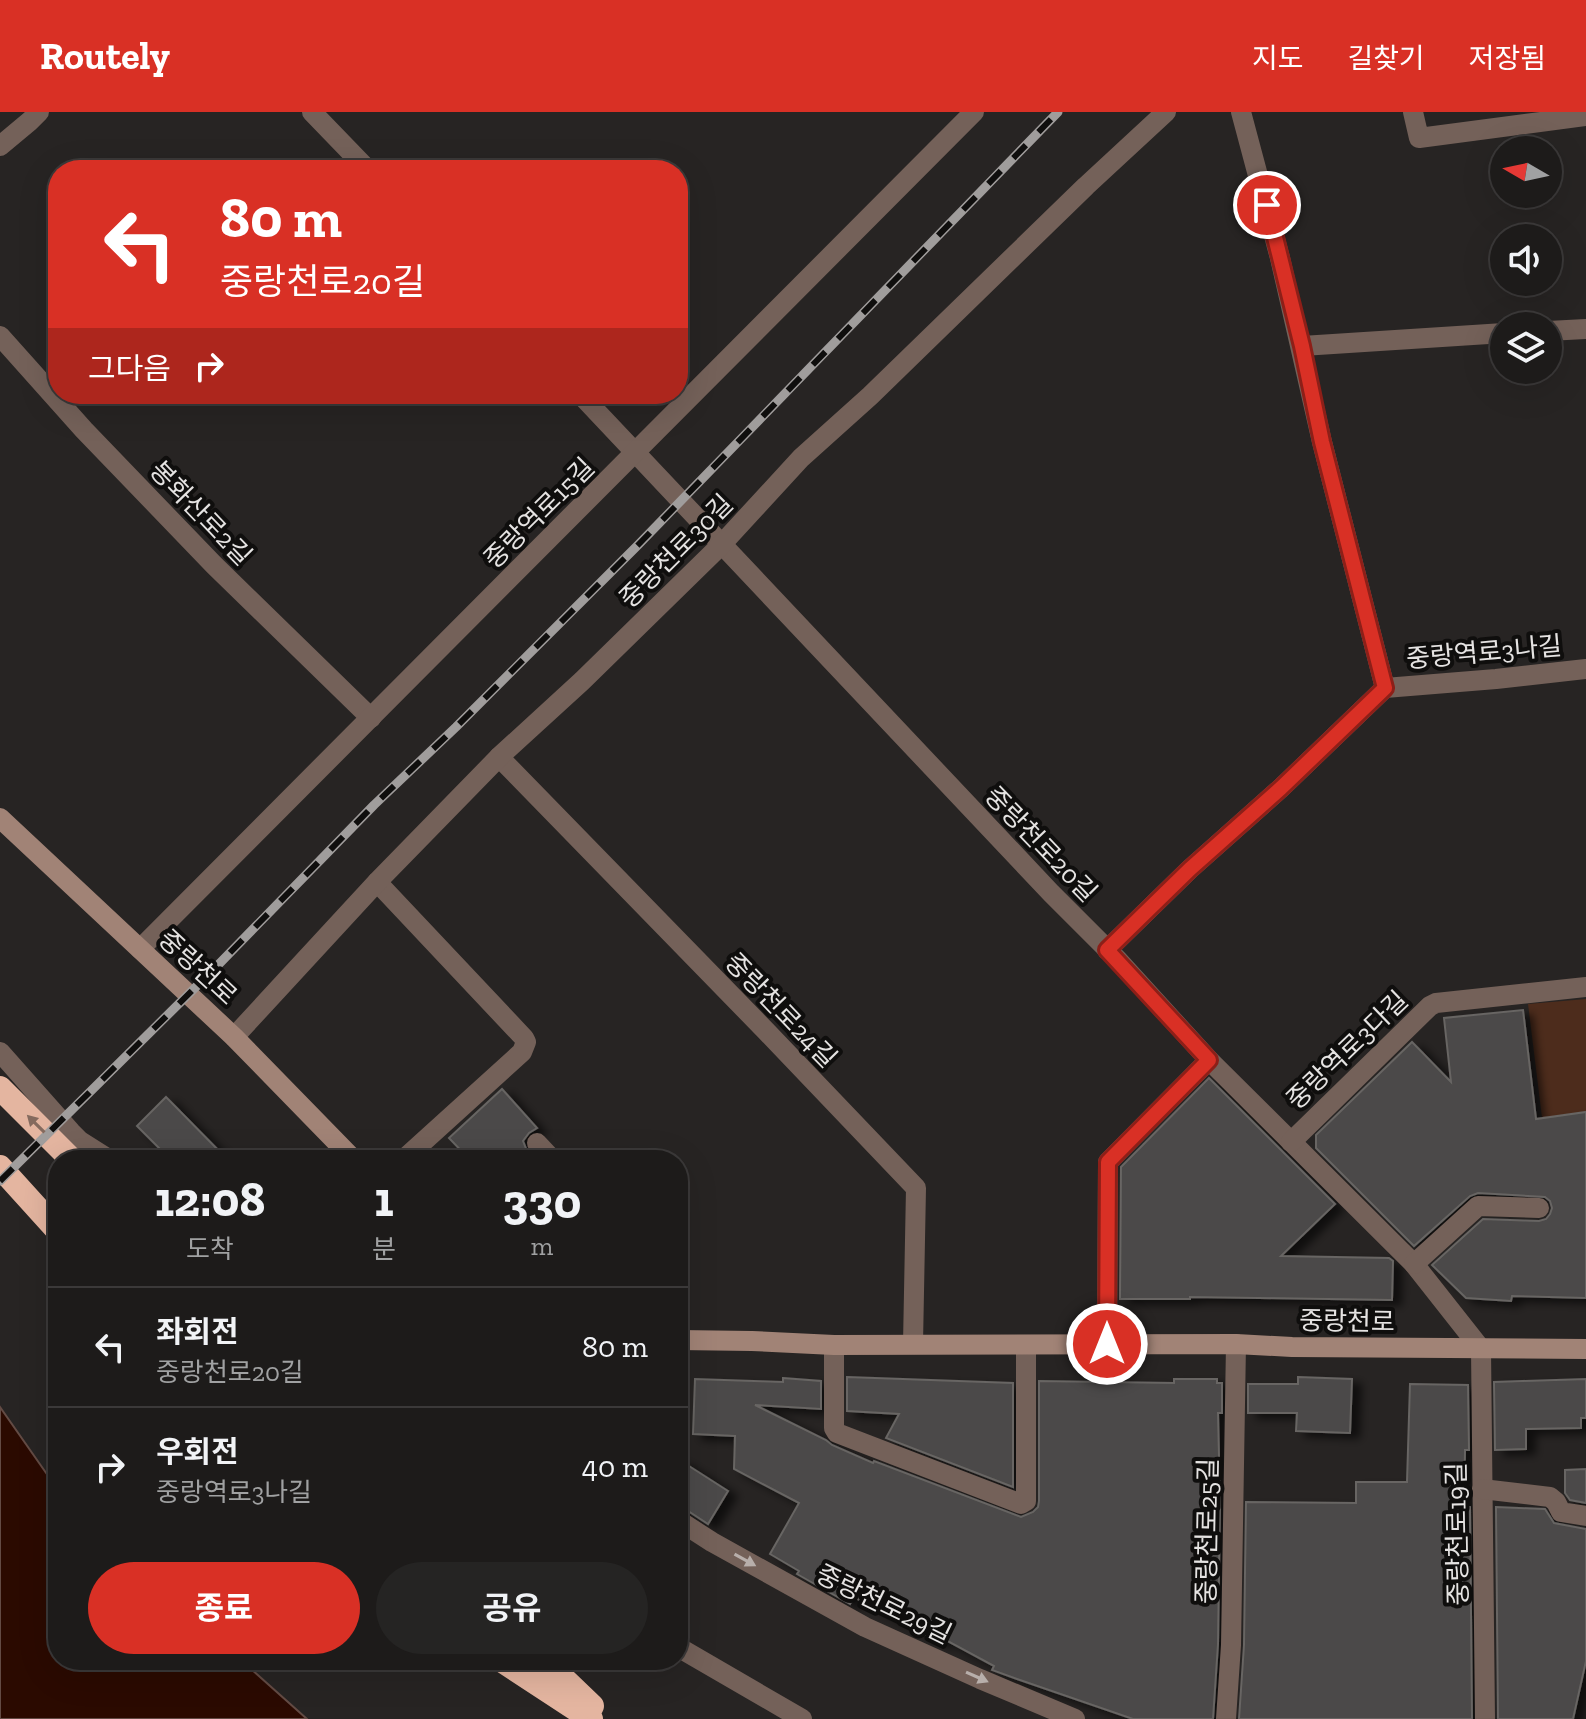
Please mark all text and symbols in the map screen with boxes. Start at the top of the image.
text: Routely [40,33,170,79]
text: 지도 [1252,42,1303,75]
text: 길찾기 [1347,42,1425,75]
text: 저장됨 [1469,42,1546,75]
north arrow [1490,136,1562,208]
map controls [1490,136,1562,384]
pin [1233,171,1301,239]
icon: arrive [1245,183,1289,227]
text: 80 m [220,184,342,251]
icon: left [88,192,192,296]
button: sound [1490,224,1562,296]
text: 중랑천로20길 [220,260,425,303]
button: layers [1490,312,1562,384]
icon: right [187,344,231,388]
text: 그다음 [88,351,171,387]
street label: 중랑역로15길 [477,451,601,575]
street label: 봉화산로2길 [143,454,259,572]
street label: 중랑천로30길 [613,488,739,614]
street label: 중랑역로3나길 [1405,629,1563,675]
street label: 중랑천로20길 [978,780,1104,908]
street label: 중랑천로 [152,923,244,1011]
street label: 중랑천로24길 [718,946,844,1074]
street label: 중랑역로3다길 [1280,984,1414,1116]
one-way arrow [27,1115,46,1134]
text: 12:08 [155,1171,265,1228]
text: 1 [374,1171,394,1228]
text: 330 [502,1173,581,1230]
text: m [531,1230,553,1262]
text: 도착 [186,1233,234,1265]
text: 분 [372,1233,396,1265]
position arrow [1065,1302,1149,1386]
street label: 중랑천로 [1299,1304,1395,1338]
text: 좌회전 [156,1314,239,1350]
icon: left [88,1325,132,1369]
text: 80 m [582,1329,648,1365]
text: 중랑천로20길 [156,1356,304,1388]
text: 우회전 [156,1434,239,1470]
icon: right [88,1445,132,1489]
text: 40 m [582,1449,648,1485]
street label: 중랑천로25길 [1190,1458,1224,1604]
street label: 중랑천로19길 [1440,1462,1474,1606]
text: 중랑역로3나길 [156,1476,312,1508]
one-way arrow [733,1554,756,1567]
street label: 중랑천로29길 [811,1557,957,1651]
button: 종료 [88,1562,360,1654]
button: 공유 [376,1562,648,1654]
one-way arrow [965,1671,988,1684]

